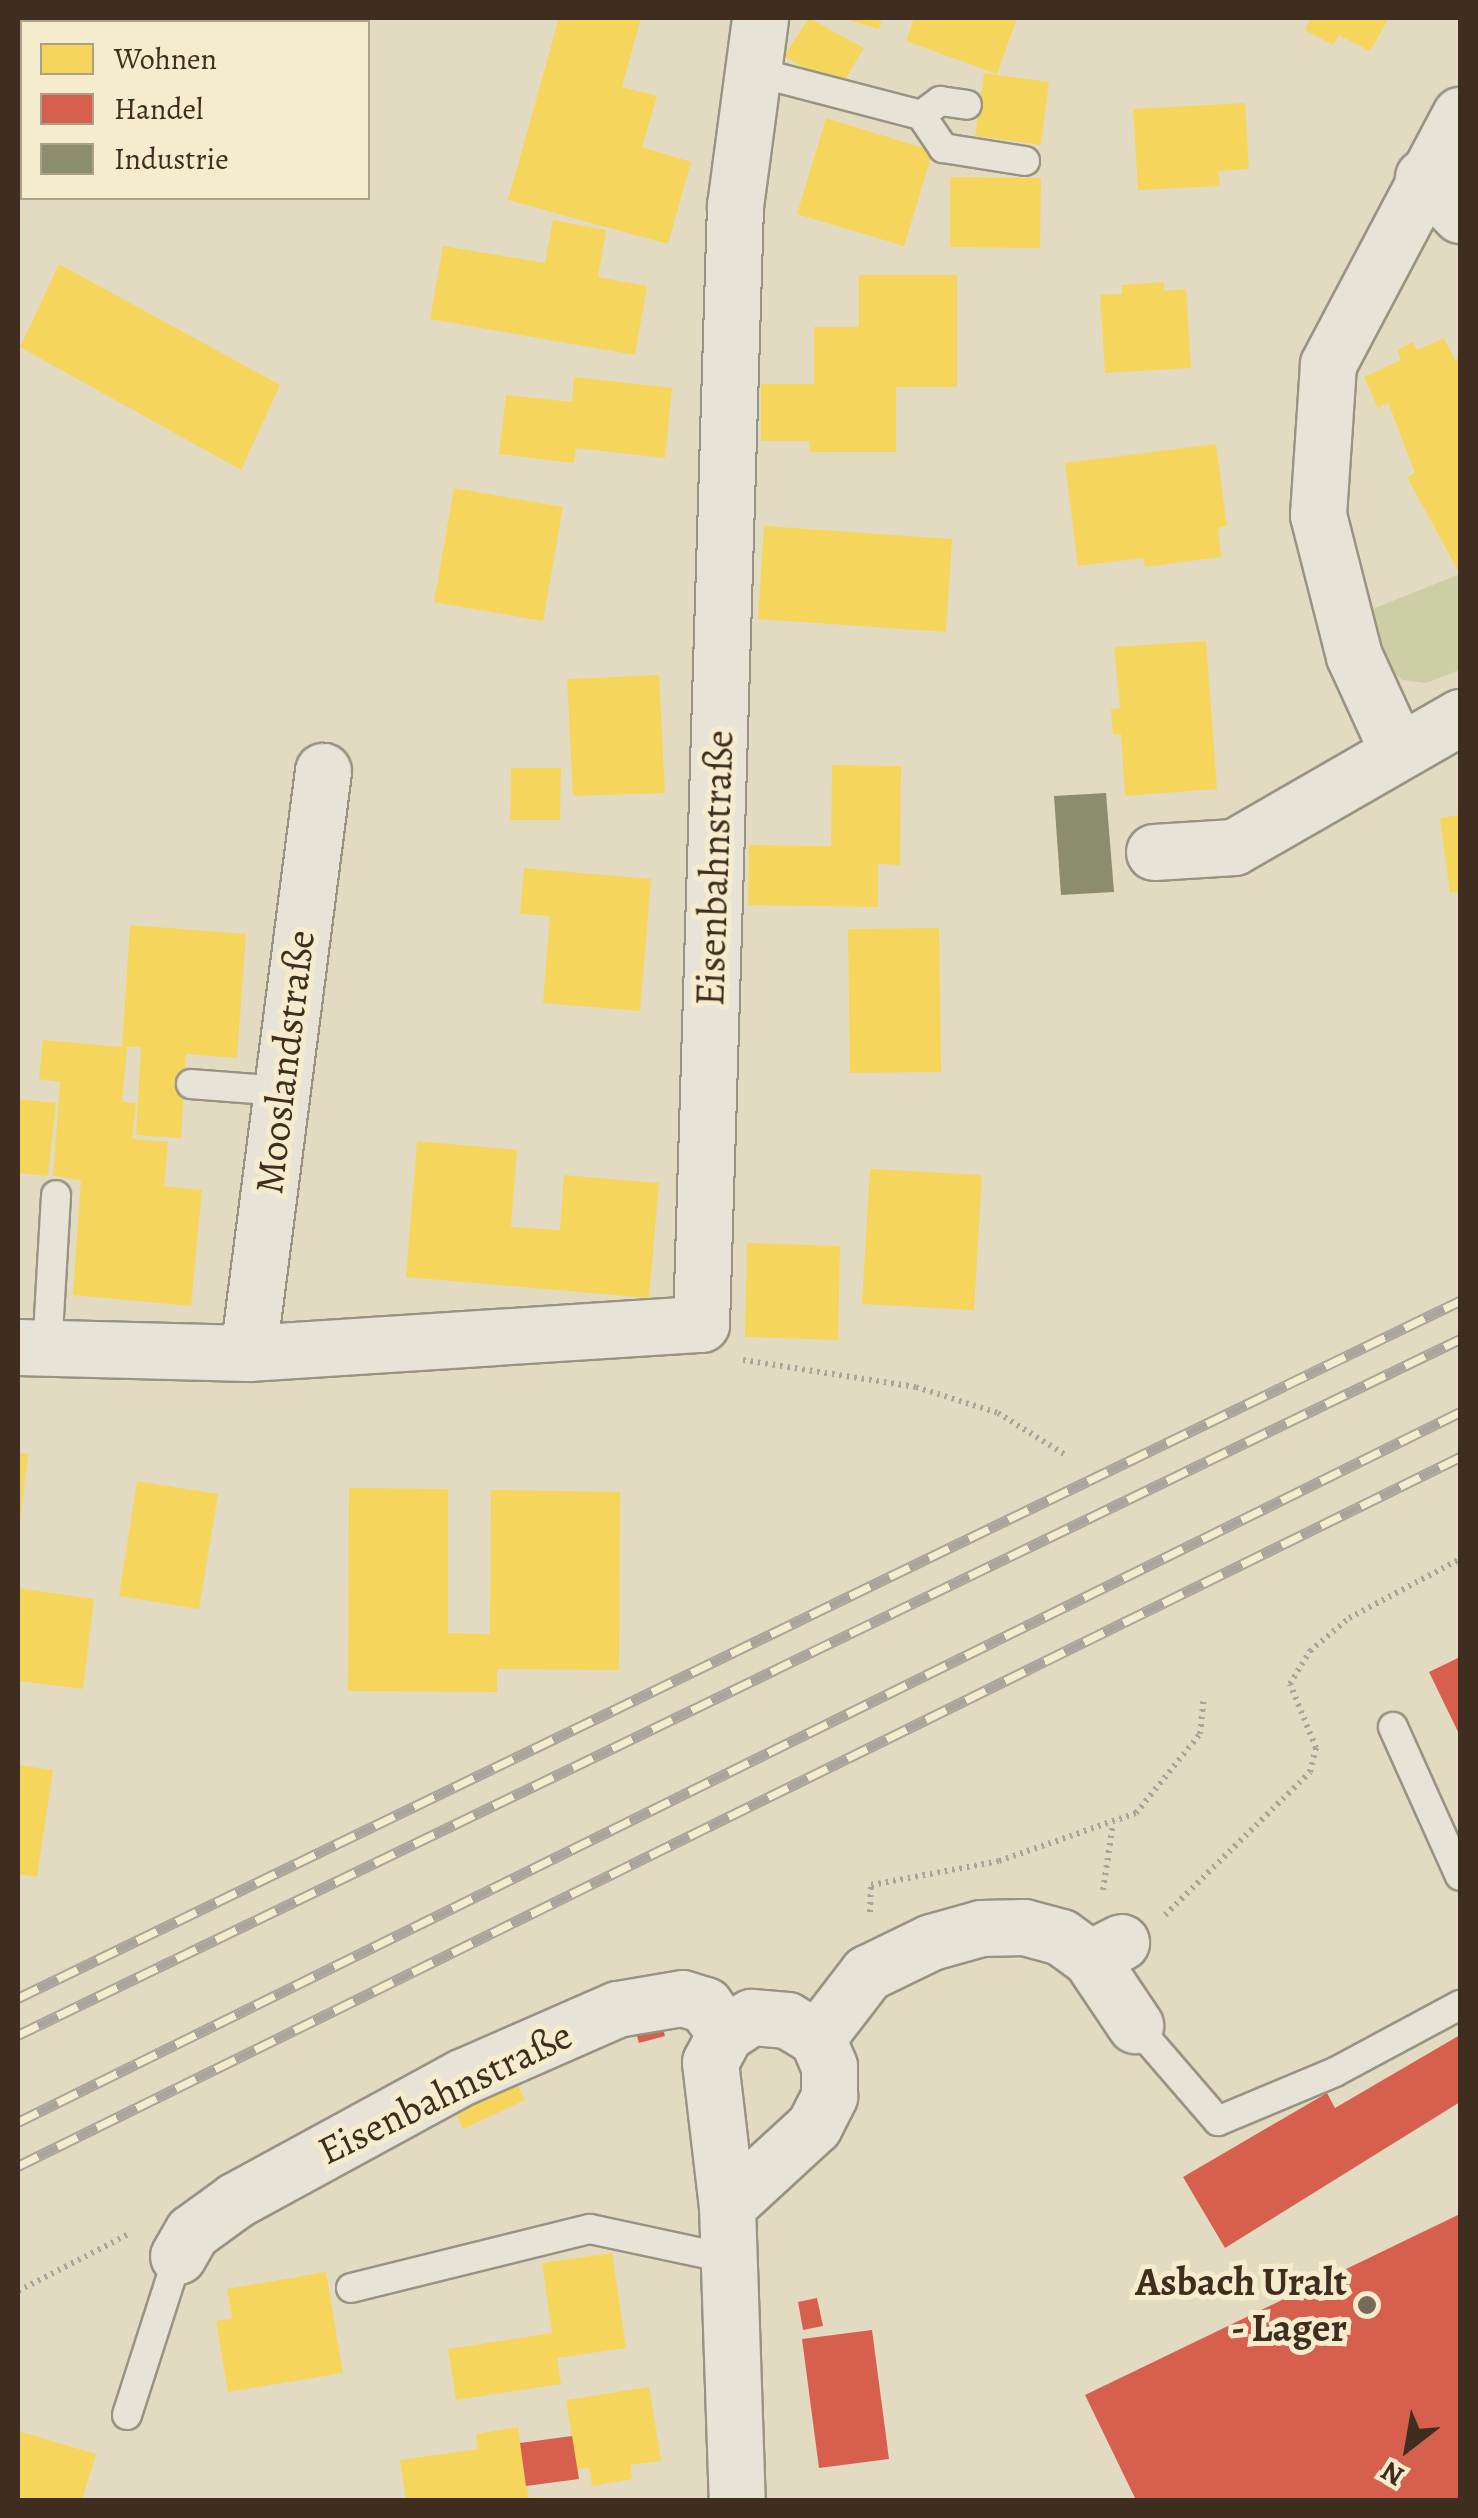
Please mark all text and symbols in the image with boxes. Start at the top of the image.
legend [20,20,370,200]
text: Wohnen [114,39,217,79]
text: Handel [114,89,203,129]
text: Industrie [114,139,229,179]
street label: Eisenbahnstraße [686,729,744,1007]
street label: Mooslandstraße [245,927,325,1197]
street label: Eisenbahnstraße [310,2011,580,2175]
place label: Asbach Uralt - Lager [1135,2258,1347,2352]
marker: Asbach Uralt - Lager [1356,2294,1378,2316]
north arrow [1358,2398,1458,2498]
text: N [1374,2452,1411,2495]

